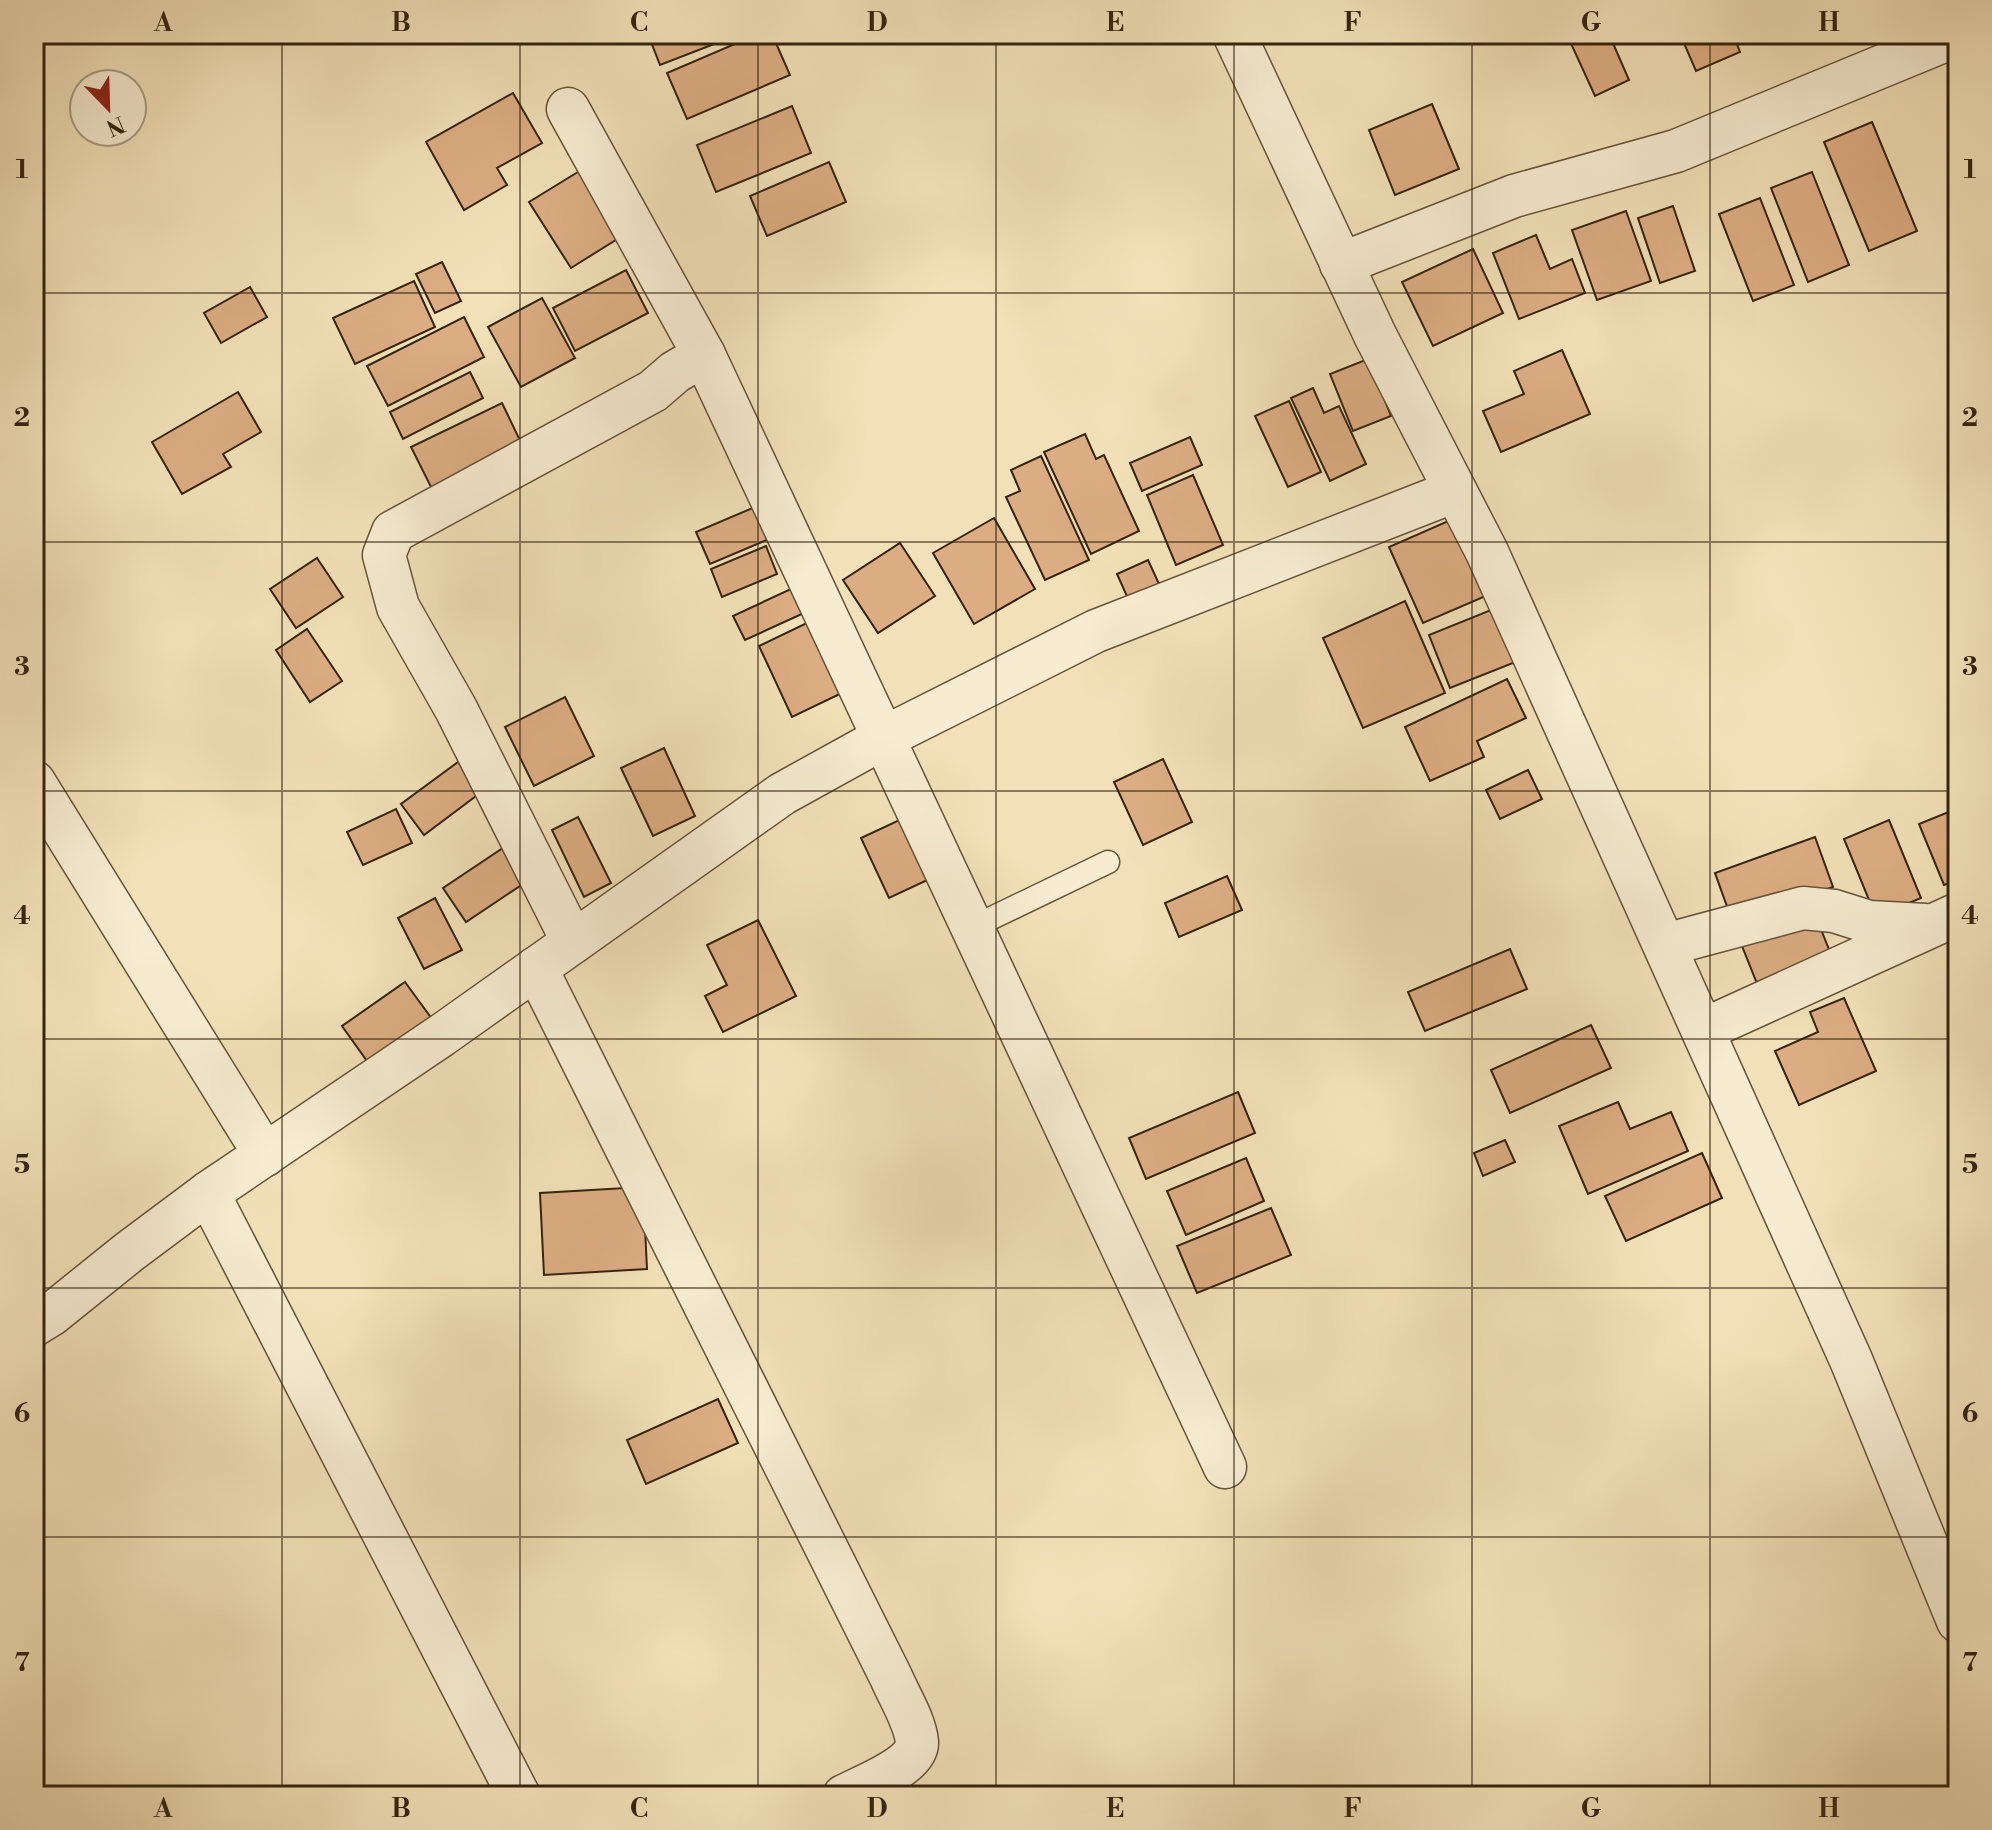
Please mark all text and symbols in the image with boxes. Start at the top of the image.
text: A [153,7,173,39]
text: B [391,7,411,39]
text: C [630,7,648,39]
text: D [867,7,887,39]
text: E [1106,7,1124,39]
text: F [1344,7,1362,39]
text: G [1581,7,1602,39]
text: H [1818,7,1840,39]
north arrow [68,68,148,148]
text: N [101,109,129,141]
text: 1 [16,154,29,186]
text: 1 [1964,154,1977,186]
text: 2 [14,402,30,434]
text: 2 [1962,402,1978,434]
text: 3 [14,651,30,683]
text: 3 [1962,651,1978,683]
text: 4 [13,900,31,932]
text: 4 [1961,900,1979,932]
text: 5 [14,1149,30,1181]
text: 5 [1962,1149,1978,1181]
text: 6 [14,1398,30,1430]
text: 6 [1962,1398,1978,1430]
text: 7 [14,1647,30,1679]
text: 7 [1962,1647,1978,1679]
text: A [153,1793,173,1825]
text: B [391,1793,411,1825]
text: C [630,1793,648,1825]
text: D [867,1793,887,1825]
text: E [1106,1793,1124,1825]
text: F [1344,1793,1362,1825]
text: G [1581,1793,1602,1825]
text: H [1818,1793,1840,1825]

